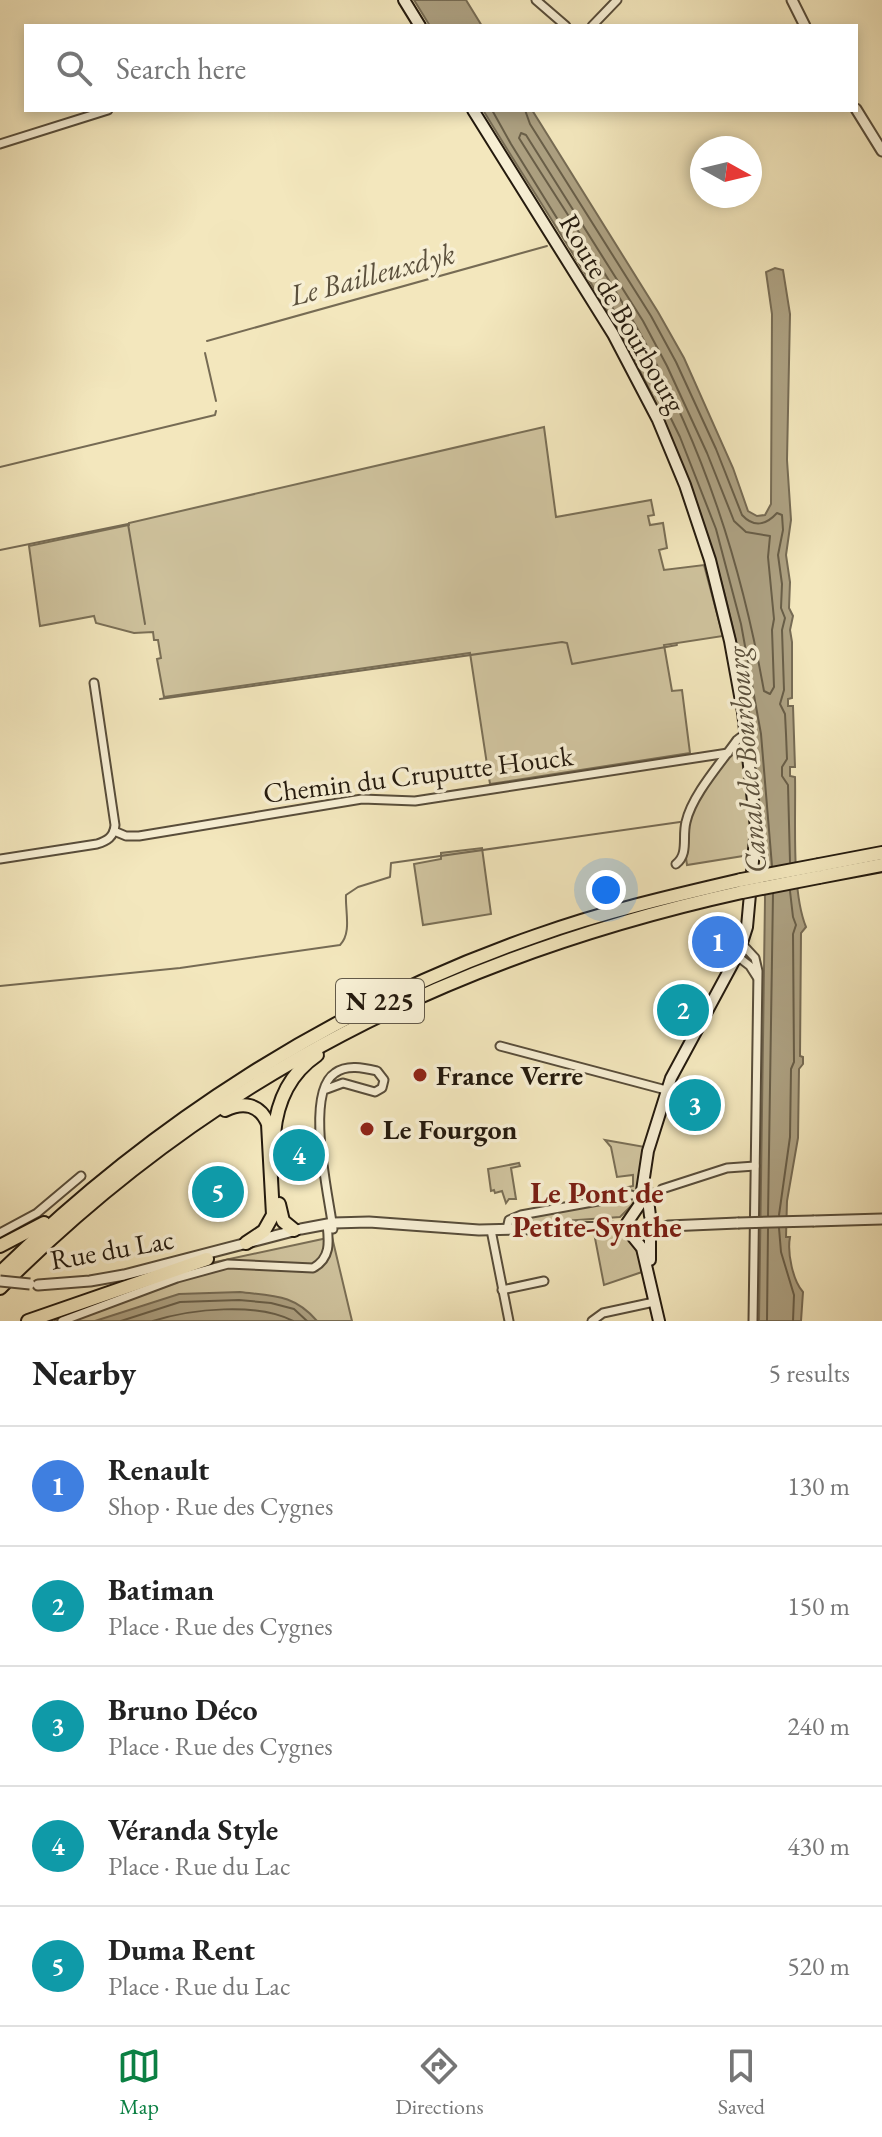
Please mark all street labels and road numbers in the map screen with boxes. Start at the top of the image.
street label: Route de Bourbourg [552,207,695,420]
street label: Chemin du Cruputte Houck [261,737,576,811]
road number: N 225 [336,979,424,1023]
street label: Rue du Lac [47,1220,177,1278]

